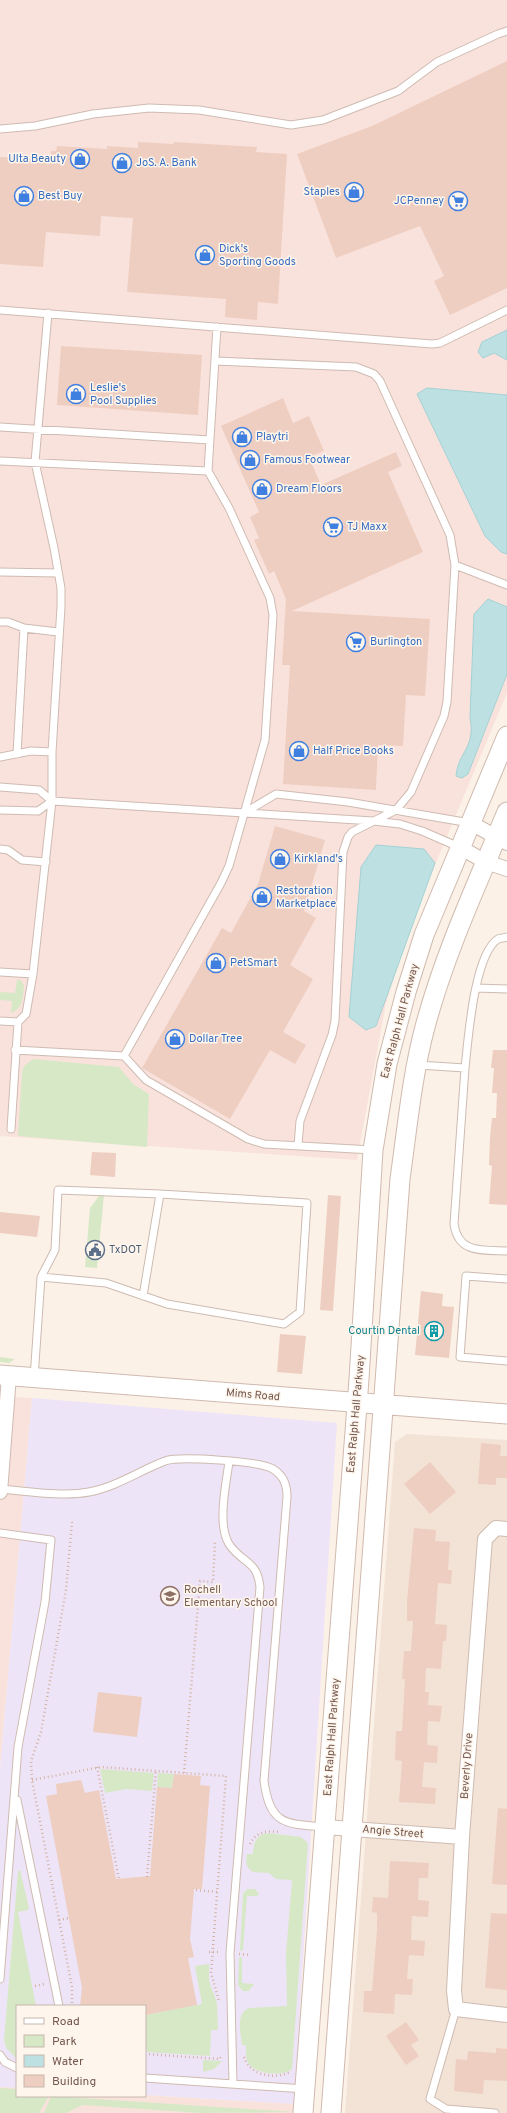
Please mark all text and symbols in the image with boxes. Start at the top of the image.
shop icon: Ulta Beauty [69,148,91,170]
place label: Ulta Beauty [8,152,66,166]
shop icon: JoS. A. Bank [111,152,133,174]
place label: JoS. A. Bank [136,156,197,170]
shop icon: Staples [343,181,365,203]
shop icon: Best Buy [13,185,35,207]
place label: Staples [303,185,340,199]
place label: Best Buy [38,189,82,203]
supermarket icon: JCPenney [447,190,469,212]
place label: JCPenney [394,194,444,208]
place label: Dick's Sporting Goods [219,242,296,269]
shop icon: Dick's Sporting Goods [194,244,216,266]
place label: Leslie's Pool Supplies [90,381,157,408]
shop icon: Leslie's Pool Supplies [65,383,87,405]
shop icon: Playtri [231,426,253,448]
place label: Playtri [256,430,288,444]
shop icon: Famous Footwear [239,449,261,471]
place label: Famous Footwear [264,453,351,467]
shop icon: Dream Floors [251,478,273,500]
place label: Dream Floors [276,482,342,496]
supermarket icon: TJ Maxx [322,516,344,538]
place label: TJ Maxx [347,520,387,534]
supermarket icon: Burlington [345,631,367,653]
place label: Burlington [370,635,422,649]
shop icon: Half Price Books [288,740,310,762]
place label: Half Price Books [313,744,394,758]
shop icon: Kirkland's [269,848,291,870]
place label: Kirkland's [294,852,343,866]
place label: Restoration Marketplace [276,884,336,911]
shop icon: Restoration Marketplace [251,886,273,908]
shop icon: PetSmart [205,952,227,974]
place label: PetSmart [230,956,277,970]
street label: East Ralph Hall Parkway [378,962,422,1080]
shop icon: Dollar Tree [164,1028,186,1050]
place label: Dollar Tree [189,1032,242,1046]
public building icon: TxDOT [84,1239,106,1261]
place label: TxDOT [109,1243,142,1257]
building icon: Courtin Dental [423,1320,445,1342]
place label: Courtin Dental [348,1324,420,1338]
street label: East Ralph Hall Parkway [344,1354,368,1474]
street label: Mims Road [225,1386,281,1404]
place label: Rochell Elementary School [184,1583,277,1610]
school or university icon: Rochell Elementary School [159,1585,181,1607]
street label: East Ralph Hall Parkway [321,1677,343,1797]
street label: Beverly Drive [458,1732,476,1800]
street label: Angie Street [362,1822,424,1842]
legend [16,2005,146,2097]
text: Road [52,2014,80,2030]
text: Park [52,2034,77,2050]
text: Water [52,2054,84,2070]
text: Building [52,2074,96,2090]

